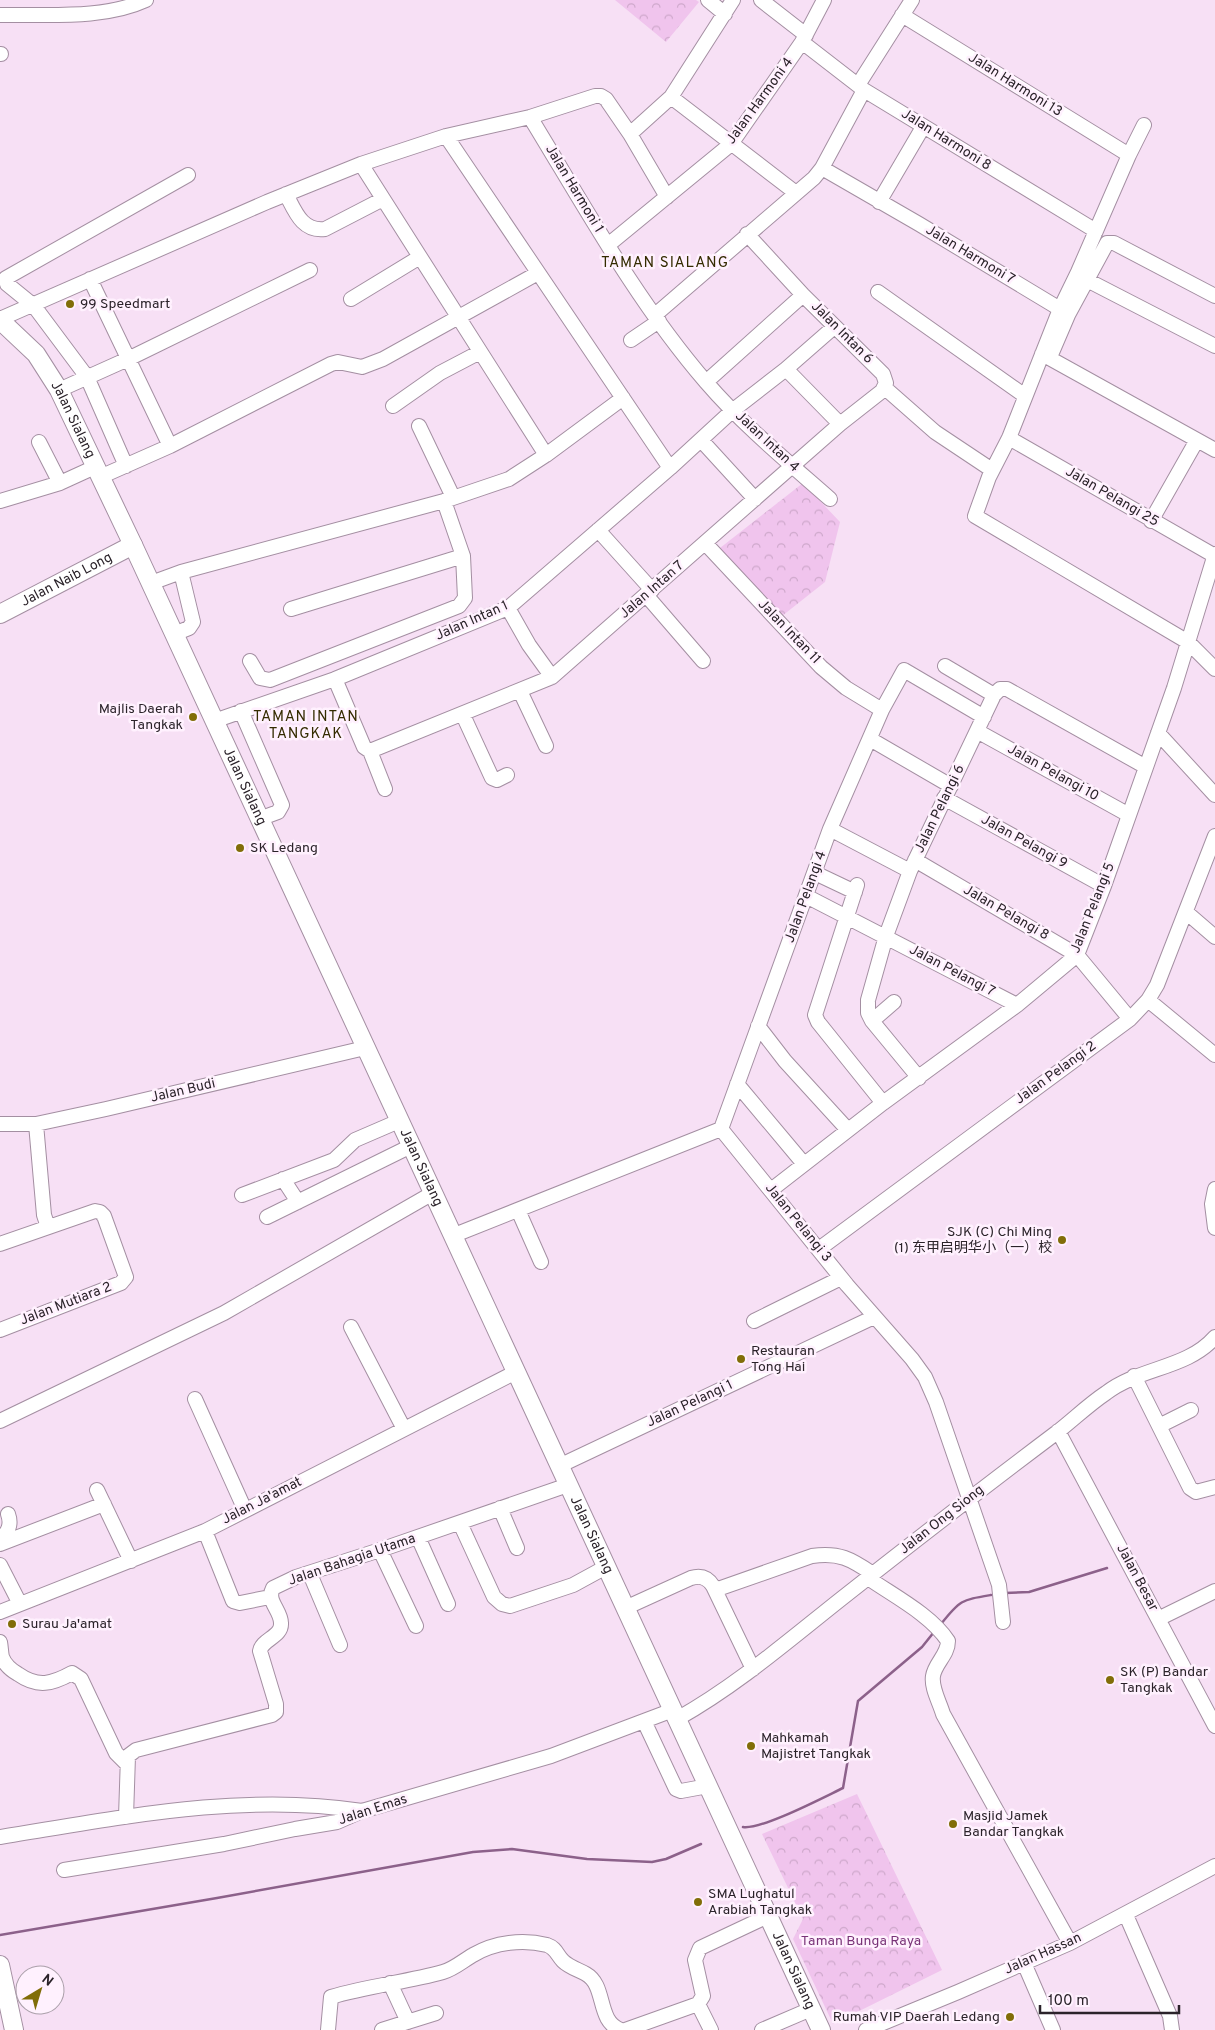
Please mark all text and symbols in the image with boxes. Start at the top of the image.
street label: Jalan Harmoni 13 [965,49,1065,121]
street label: Jalan Harmoni 4 [723,54,797,148]
street label: Jalan Harmoni 8 [898,106,994,174]
street label: Jalan Harmoni 1 [541,142,607,236]
street label: Jalan Harmoni 7 [922,222,1018,288]
district label: TAMAN SIALANG [601,254,729,273]
place label: 99 Speedmart [80,296,170,313]
marker: 99 Speedmart [64,298,76,310]
street label: Jalan Intan 6 [807,298,877,368]
street label: Jalan Sialang [47,378,99,461]
street label: Jalan Intan 4 [731,408,803,476]
street label: Jalan Pelangi 25 [1062,463,1162,531]
street label: Jalan Naib Long [18,549,115,610]
street label: Jalan Intan 7 [616,557,688,623]
street label: Jalan Intan 11 [754,596,824,668]
street label: Jalan Intan 1 [433,597,511,645]
place label: Majlis Daerah Tangkak [99,701,183,734]
district label: TAMAN INTAN TANGKAK [253,708,359,744]
marker: Majlis Daerah Tangkak [187,711,199,723]
street label: Jalan Pelangi 10 [1004,741,1102,805]
street label: Jalan Sialang [219,745,270,828]
street label: Jalan Pelangi 6 [911,762,969,856]
street label: Jalan Pelangi 9 [978,811,1070,873]
place label: SK Ledang [250,840,318,857]
marker: SK Ledang [234,842,246,854]
street label: Jalan Pelangi 4 [782,849,830,945]
street label: Jalan Pelangi 5 [1067,860,1119,956]
street label: Jalan Pelangi 8 [960,882,1052,944]
street label: Jalan Pelangi 7 [906,941,998,1001]
street label: Jalan Pelangi 2 [1012,1038,1100,1108]
street label: Jalan Budi [149,1075,217,1107]
street label: Jalan Sialang [396,1126,447,1209]
street label: Jalan Pelangi 3 [761,1180,835,1266]
place label: SJK (C) Chi Ming (1) 东甲启明华小（一）校 [894,1224,1052,1257]
marker: SJK (C) Chi Ming (1) 东甲启明华小（一）校 [1056,1234,1068,1246]
street label: Jalan Mutiara 2 [18,1279,114,1329]
place label: Restauran Tong Hai [751,1343,815,1376]
marker: Restauran Tong Hai [735,1353,747,1365]
street label: Jalan Pelangi 1 [644,1377,736,1431]
street label: Jalan Ja'amat [219,1474,305,1528]
street label: Jalan Ong Siong [896,1482,988,1558]
street label: Jalan Sialang [566,1493,617,1577]
street label: Jalan Bahagia Utama [286,1530,418,1590]
street label: Jalan Besar [1112,1542,1162,1615]
place label: Surau Ja'amat [22,1616,112,1633]
marker: Surau Ja'amat [6,1618,18,1630]
place label: SK (P) Bandar Tangkak [1120,1664,1209,1697]
marker: SK (P) Bandar Tangkak [1104,1674,1116,1686]
place label: Mahkamah Majistret Tangkak [761,1730,871,1763]
marker: Mahkamah Majistret Tangkak [745,1740,757,1752]
street label: Jalan Emas [336,1791,410,1829]
place label: Masjid Jamek Bandar Tangkak [963,1808,1064,1841]
marker: Masjid Jamek Bandar Tangkak [947,1818,959,1830]
place label: SMA Lughatul Arabiah Tangkak [708,1886,812,1919]
marker: SMA Lughatul Arabiah Tangkak [692,1896,704,1908]
street label: Jalan Sialang [768,1929,819,2012]
street label: Jalan Hassan [1002,1929,1084,1979]
park label: Taman Bunga Raya [801,1933,921,1950]
north arrow [15,1965,65,2015]
text: N [38,1971,56,1991]
scale bar [1040,1982,1179,2014]
text: 100 m [1048,1992,1089,2011]
place label: Rumah VIP Daerah Ledang [833,2009,1000,2026]
marker: Rumah VIP Daerah Ledang [1004,2011,1016,2023]

